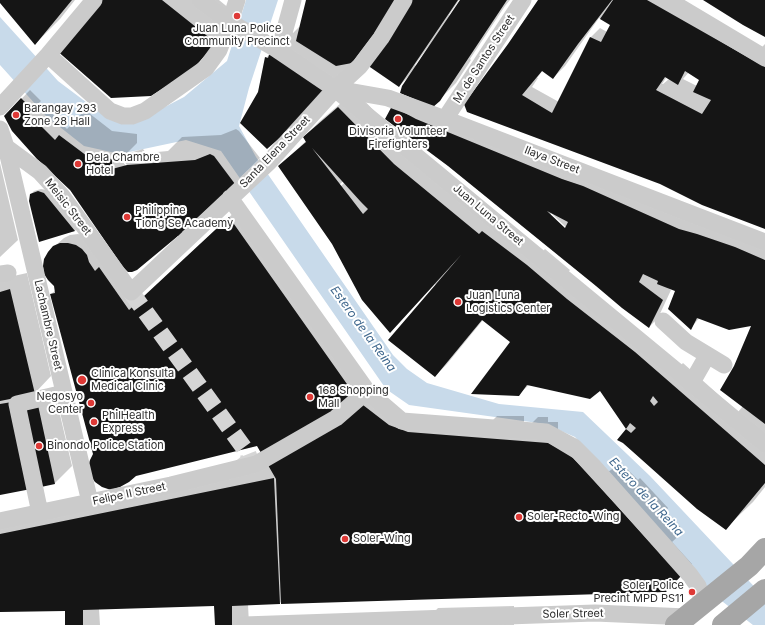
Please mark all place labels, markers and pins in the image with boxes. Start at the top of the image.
marker: Juan Luna Police Community Precinct [232,11,242,21]
place label: Juan Luna Police Community Precinct [184,22,290,48]
place label: Barangay 293 Zone 28 Hall [24,102,97,128]
marker: Barangay 293 Zone 28 Hall [11,110,21,120]
marker: Divisoria Volunteer Firefighters [393,114,403,124]
place label: Divisoria Volunteer Firefighters [349,125,447,151]
place label: Dela Chambre Hotel [86,151,160,177]
marker: Dela Chambre Hotel [73,159,83,169]
place label: Philippine Tiong Se Academy [135,204,233,230]
marker: Philippine Tiong Se Academy [122,212,132,222]
place label: Juan Luna Logistics Center [466,289,550,315]
marker: Juan Luna Logistics Center [453,297,463,307]
place label: Clinica Konsulta Medical Clinic [91,367,174,393]
marker: Clinica Konsulta Medical Clinic [76,374,88,386]
place label: 168 Shopping Mall [318,384,389,410]
place label: Negosyo Center [37,390,83,416]
marker: 168 Shopping Mall [305,392,315,402]
marker: Negosyo Center [86,398,96,408]
place label: PhilHealth Express [102,409,155,435]
marker: PhilHealth Express [89,417,99,427]
place label: Binondo Police Station [47,439,164,453]
marker: Binondo Police Station [34,441,44,451]
place label: Soler-Recto-Wing [527,510,619,524]
marker: Soler-Recto-Wing [514,512,524,522]
place label: Soler-Wing [353,532,411,546]
marker: Soler-Wing [340,534,350,544]
place label: Soler Police Precint MPD PS11 [593,579,684,605]
marker: Soler Police Precint MPD PS11 [687,587,697,597]

